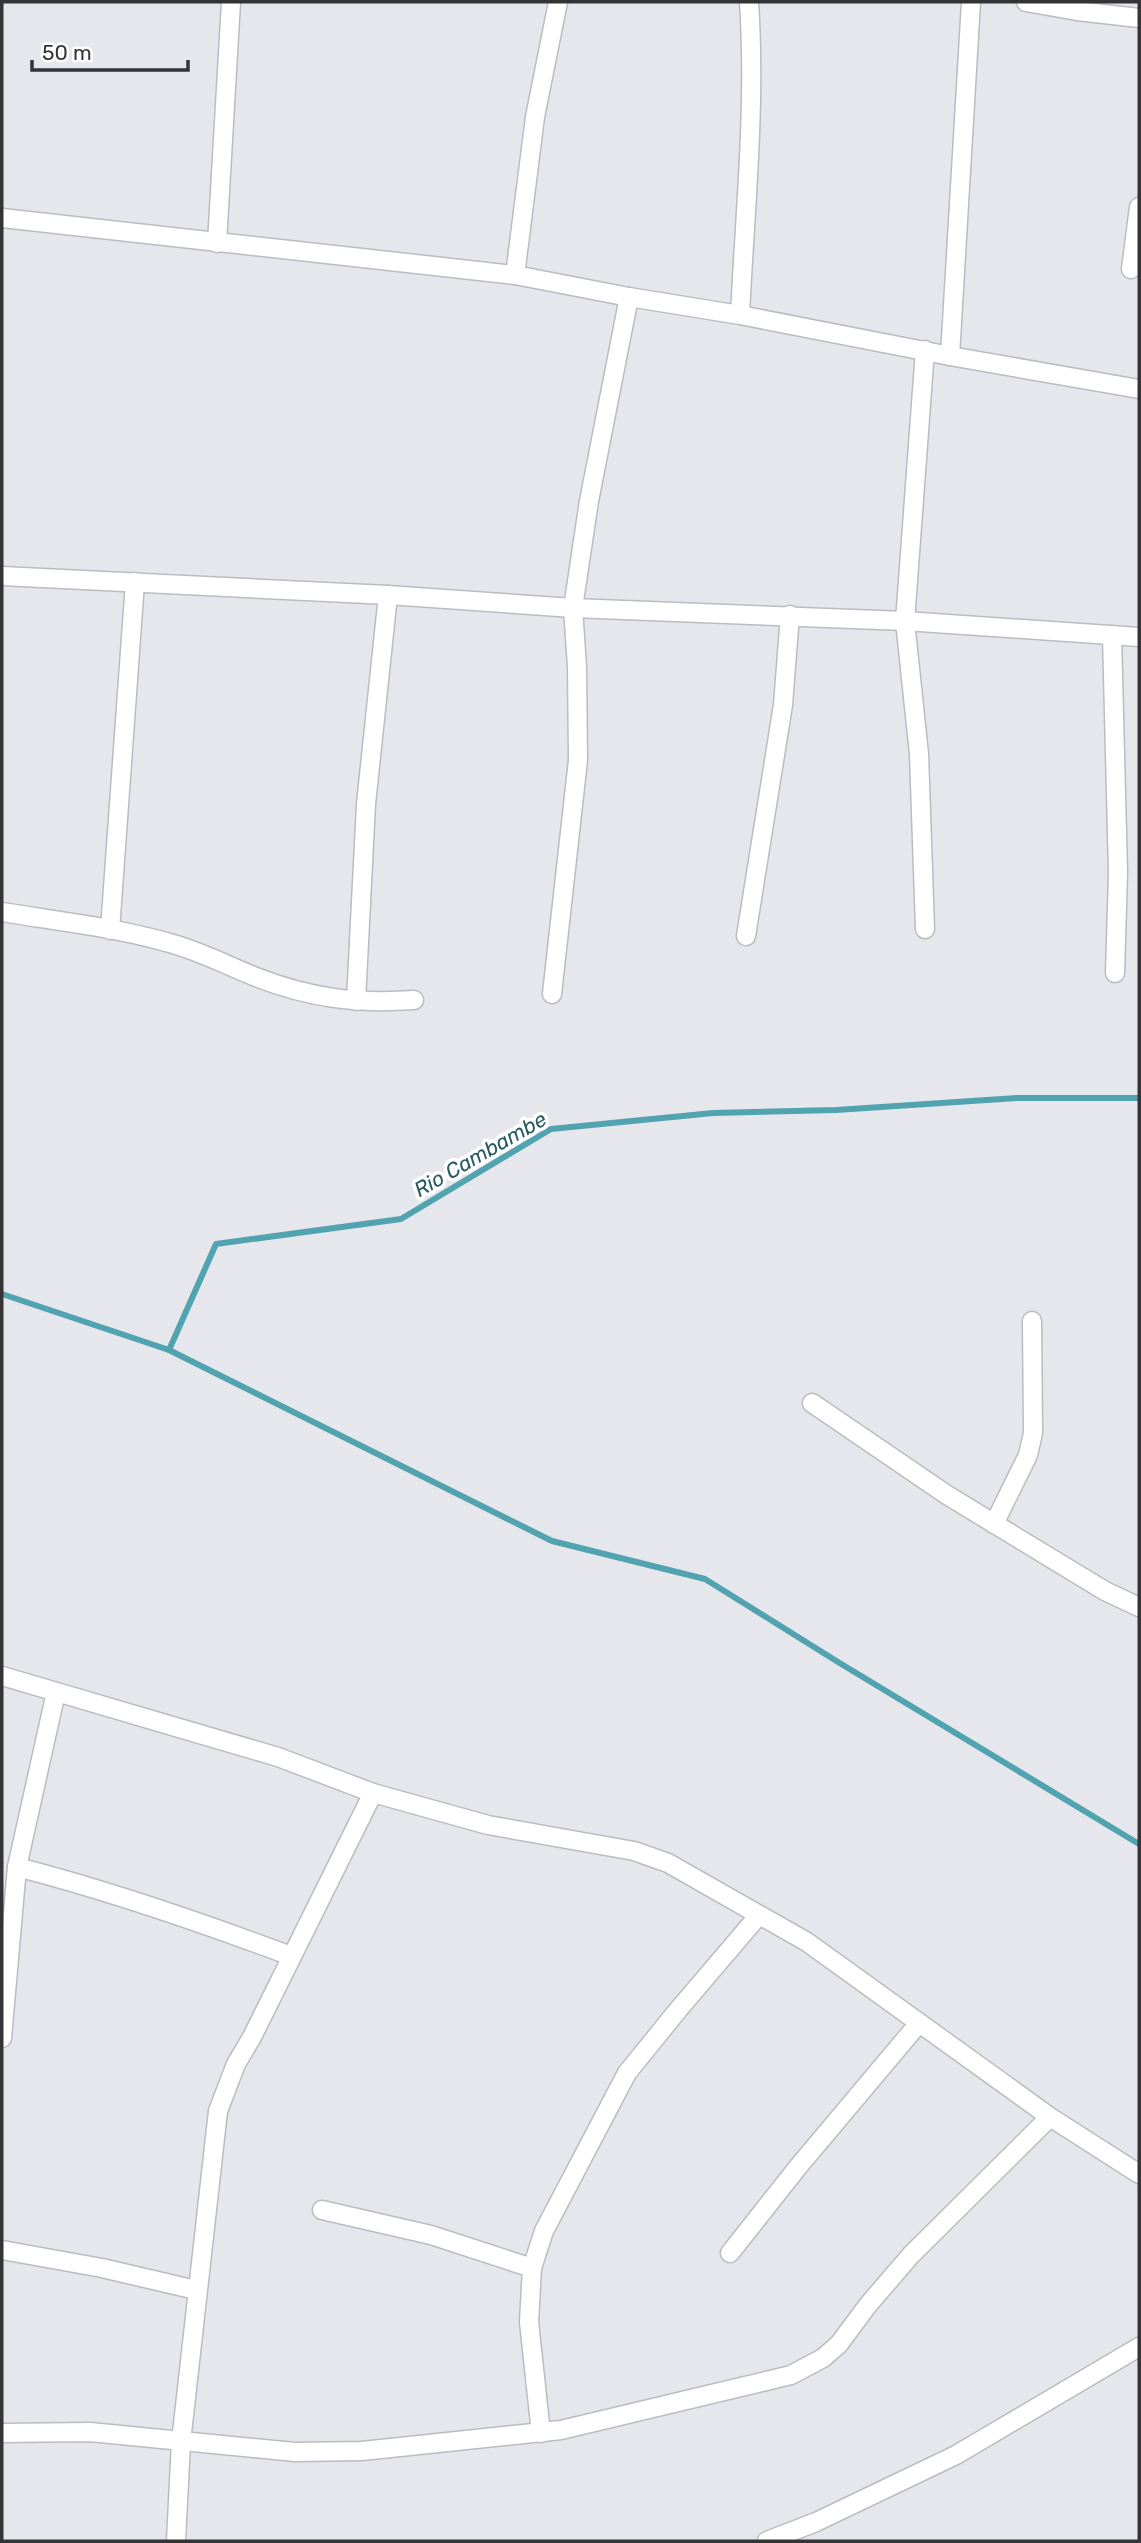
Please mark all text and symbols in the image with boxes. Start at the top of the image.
scale bar [32,28,187,72]
text: 50 m [42,40,92,65]
water label: Rio Cambambe [409,1106,551,1202]

